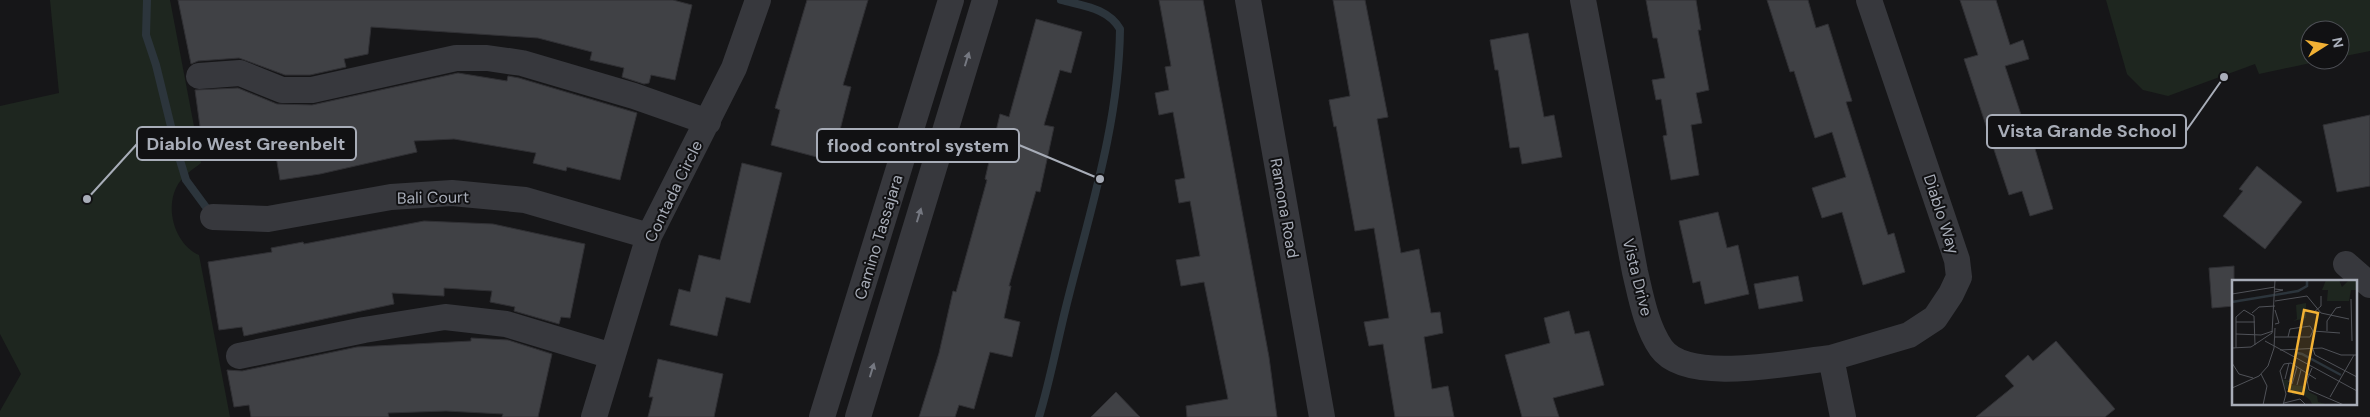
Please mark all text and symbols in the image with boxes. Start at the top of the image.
north arrow [2300,20,2350,70]
text: N [2328,36,2348,49]
one-way arrow [963,52,971,67]
callout: Vista Grande School [1987,115,2186,148]
text: Vista Grande School [1997,119,2177,143]
callout: Diablo West Greenbelt [137,127,356,160]
callout: flood control system [817,129,1019,162]
text: Diablo West Greenbelt [147,132,345,156]
text: flood control system [827,134,1009,158]
street label: Contada Circle [640,137,707,246]
street label: Ramona Road [1265,156,1304,260]
street label: Diablo Way [1919,171,1964,257]
street label: Camino Tassajara [849,172,907,302]
street label: Bali Court [397,186,469,209]
one-way arrow [915,207,923,222]
street label: Vista Drive [1618,236,1657,318]
inset map [2232,280,2358,404]
one-way arrow [868,363,876,378]

